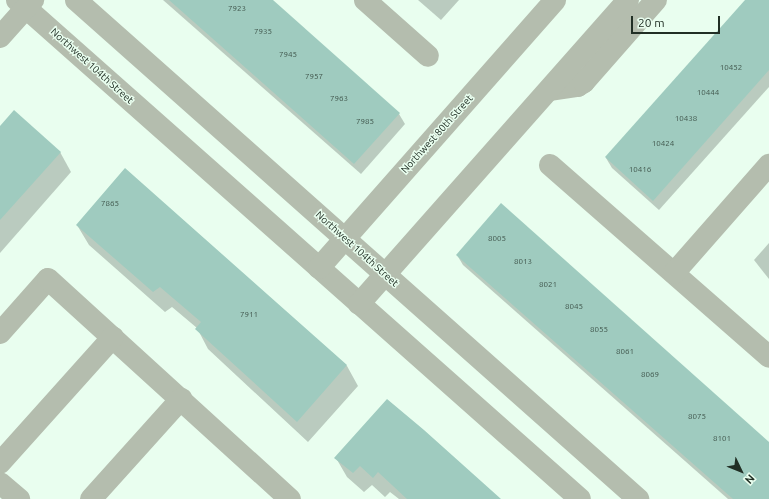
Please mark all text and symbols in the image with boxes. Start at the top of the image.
house number: 7923 [228,4,246,14]
scale bar [633,8,722,34]
text: 20 m [638,16,665,29]
street label: Northwest 104th Street [48,26,136,106]
house number: 7935 [254,27,272,37]
house number: 7945 [279,50,297,60]
house number: 10452 [720,63,742,73]
house number: 7957 [305,72,323,82]
house number: 10444 [697,88,719,98]
street label: Northwest 80th Street [399,92,475,176]
house number: 7963 [330,94,348,104]
house number: 10438 [675,114,697,124]
house number: 7985 [356,117,374,127]
house number: 10424 [652,139,674,149]
house number: 10416 [629,165,651,175]
house number: 7865 [101,199,119,209]
street label: Northwest 104th Street [313,209,401,289]
house number: 8005 [488,234,506,244]
house number: 8013 [514,257,532,267]
house number: 8021 [539,280,557,290]
house number: 8045 [565,302,583,312]
house number: 7911 [240,310,258,320]
house number: 8055 [590,325,608,335]
house number: 8061 [616,347,634,357]
house number: 8069 [641,370,659,380]
house number: 8075 [688,412,706,422]
house number: 8101 [713,434,731,444]
north arrow [721,451,761,491]
text: N [743,472,757,486]

